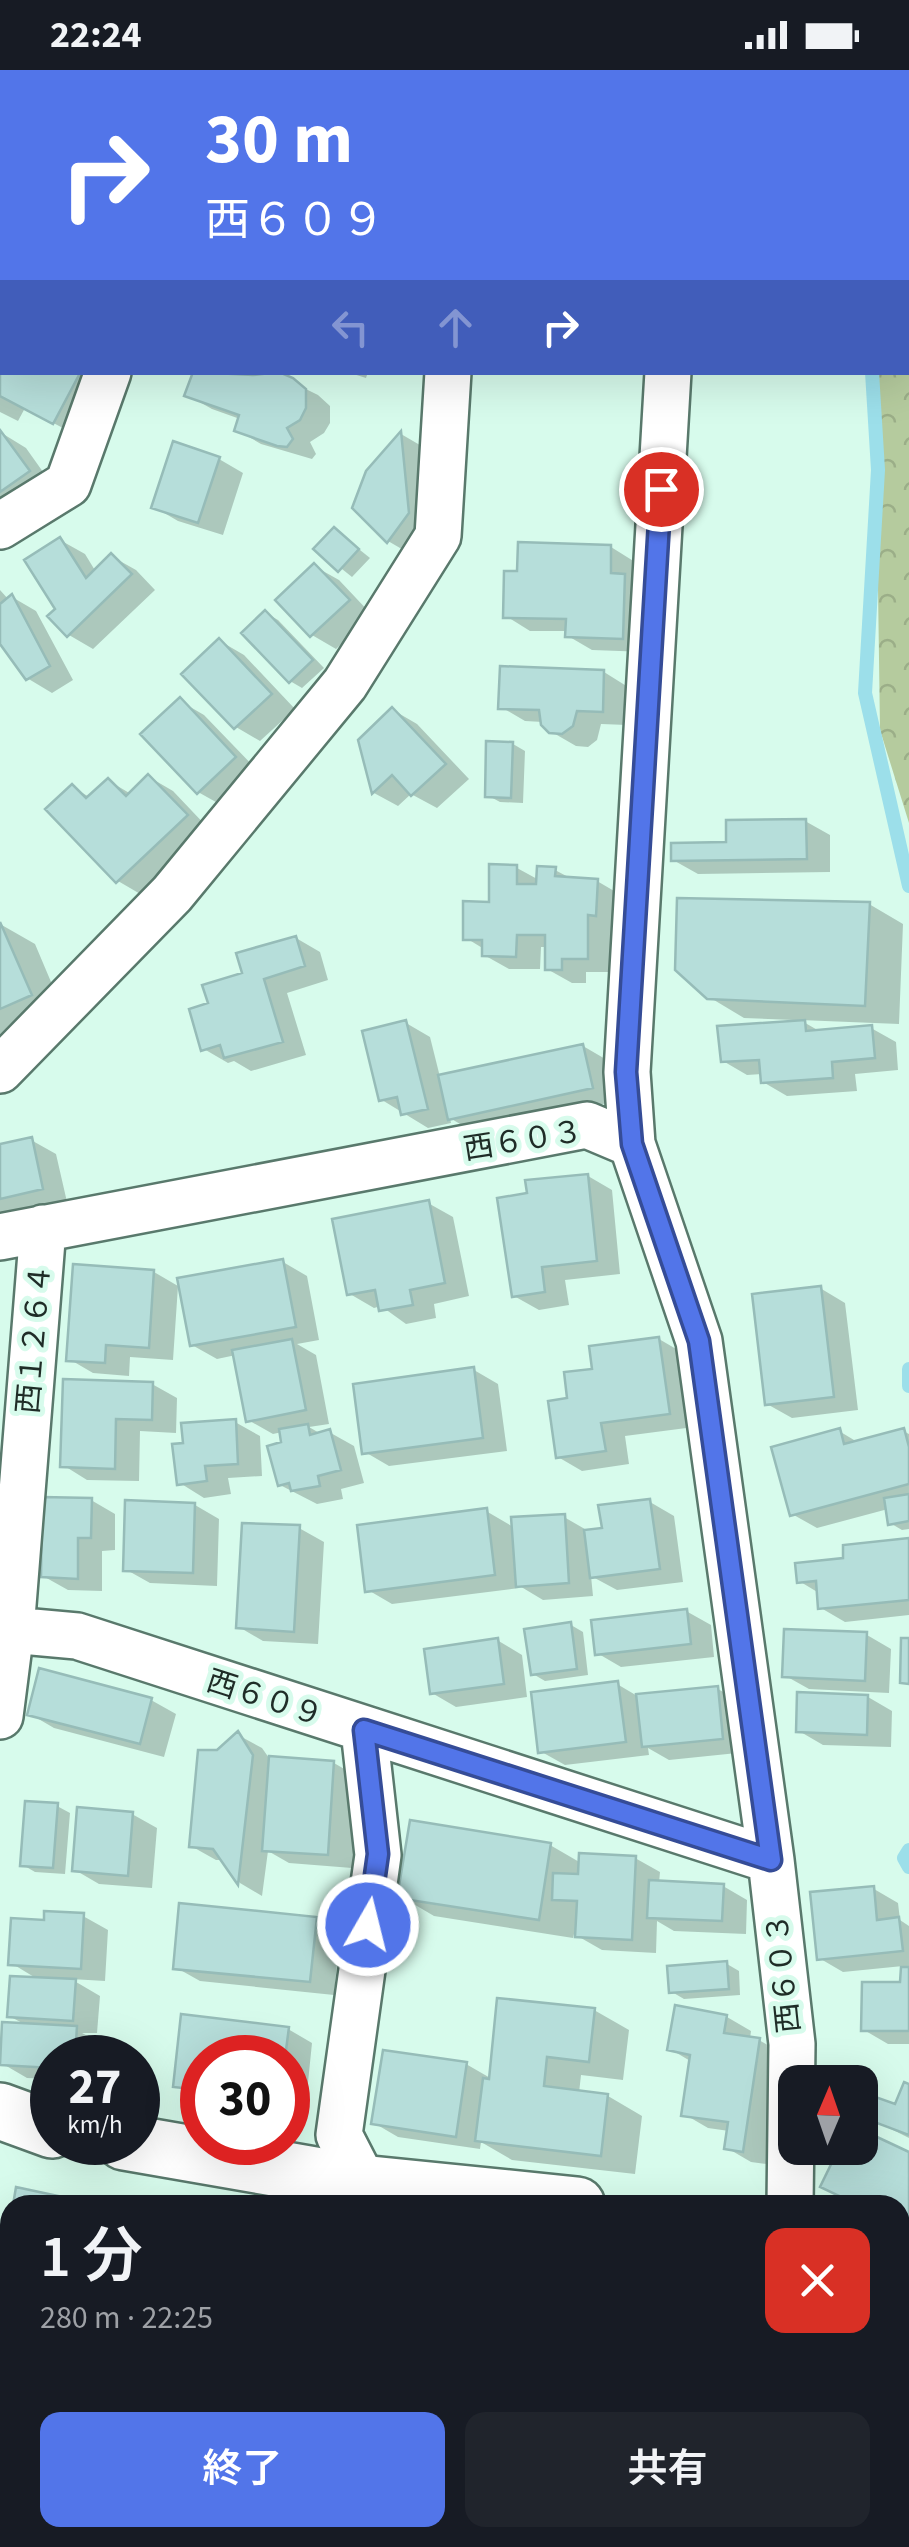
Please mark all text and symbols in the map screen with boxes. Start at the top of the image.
text: 22:24 [50,8,142,62]
text: 30 m [205,90,353,190]
icon: right [40,110,170,240]
text: 西６０９ [205,189,385,253]
icon: left [323,300,378,355]
icon: ahead [428,300,483,355]
icon: right [533,300,588,355]
pin [619,447,704,532]
icon: arrive [634,462,689,517]
street label: 西６０３ [460,1110,586,1171]
street label: 西１２６４ [7,1262,62,1416]
street label: 西６０９ [201,1659,329,1737]
position arrow [316,1873,420,1977]
street label: 西６０３ [756,1911,811,2035]
speed limit sign: 30 [180,2035,310,2165]
text: 27 [69,2052,121,2123]
north arrow [778,2065,878,2165]
map controls [778,2065,878,2165]
text: km/h [67,2107,123,2143]
text: 1 分 [40,2215,143,2300]
button: close [765,2228,870,2333]
text: 280 m · 22:25 [40,2295,213,2341]
button: 終了 [40,2412,445,2527]
button: 共有 [465,2412,870,2527]

